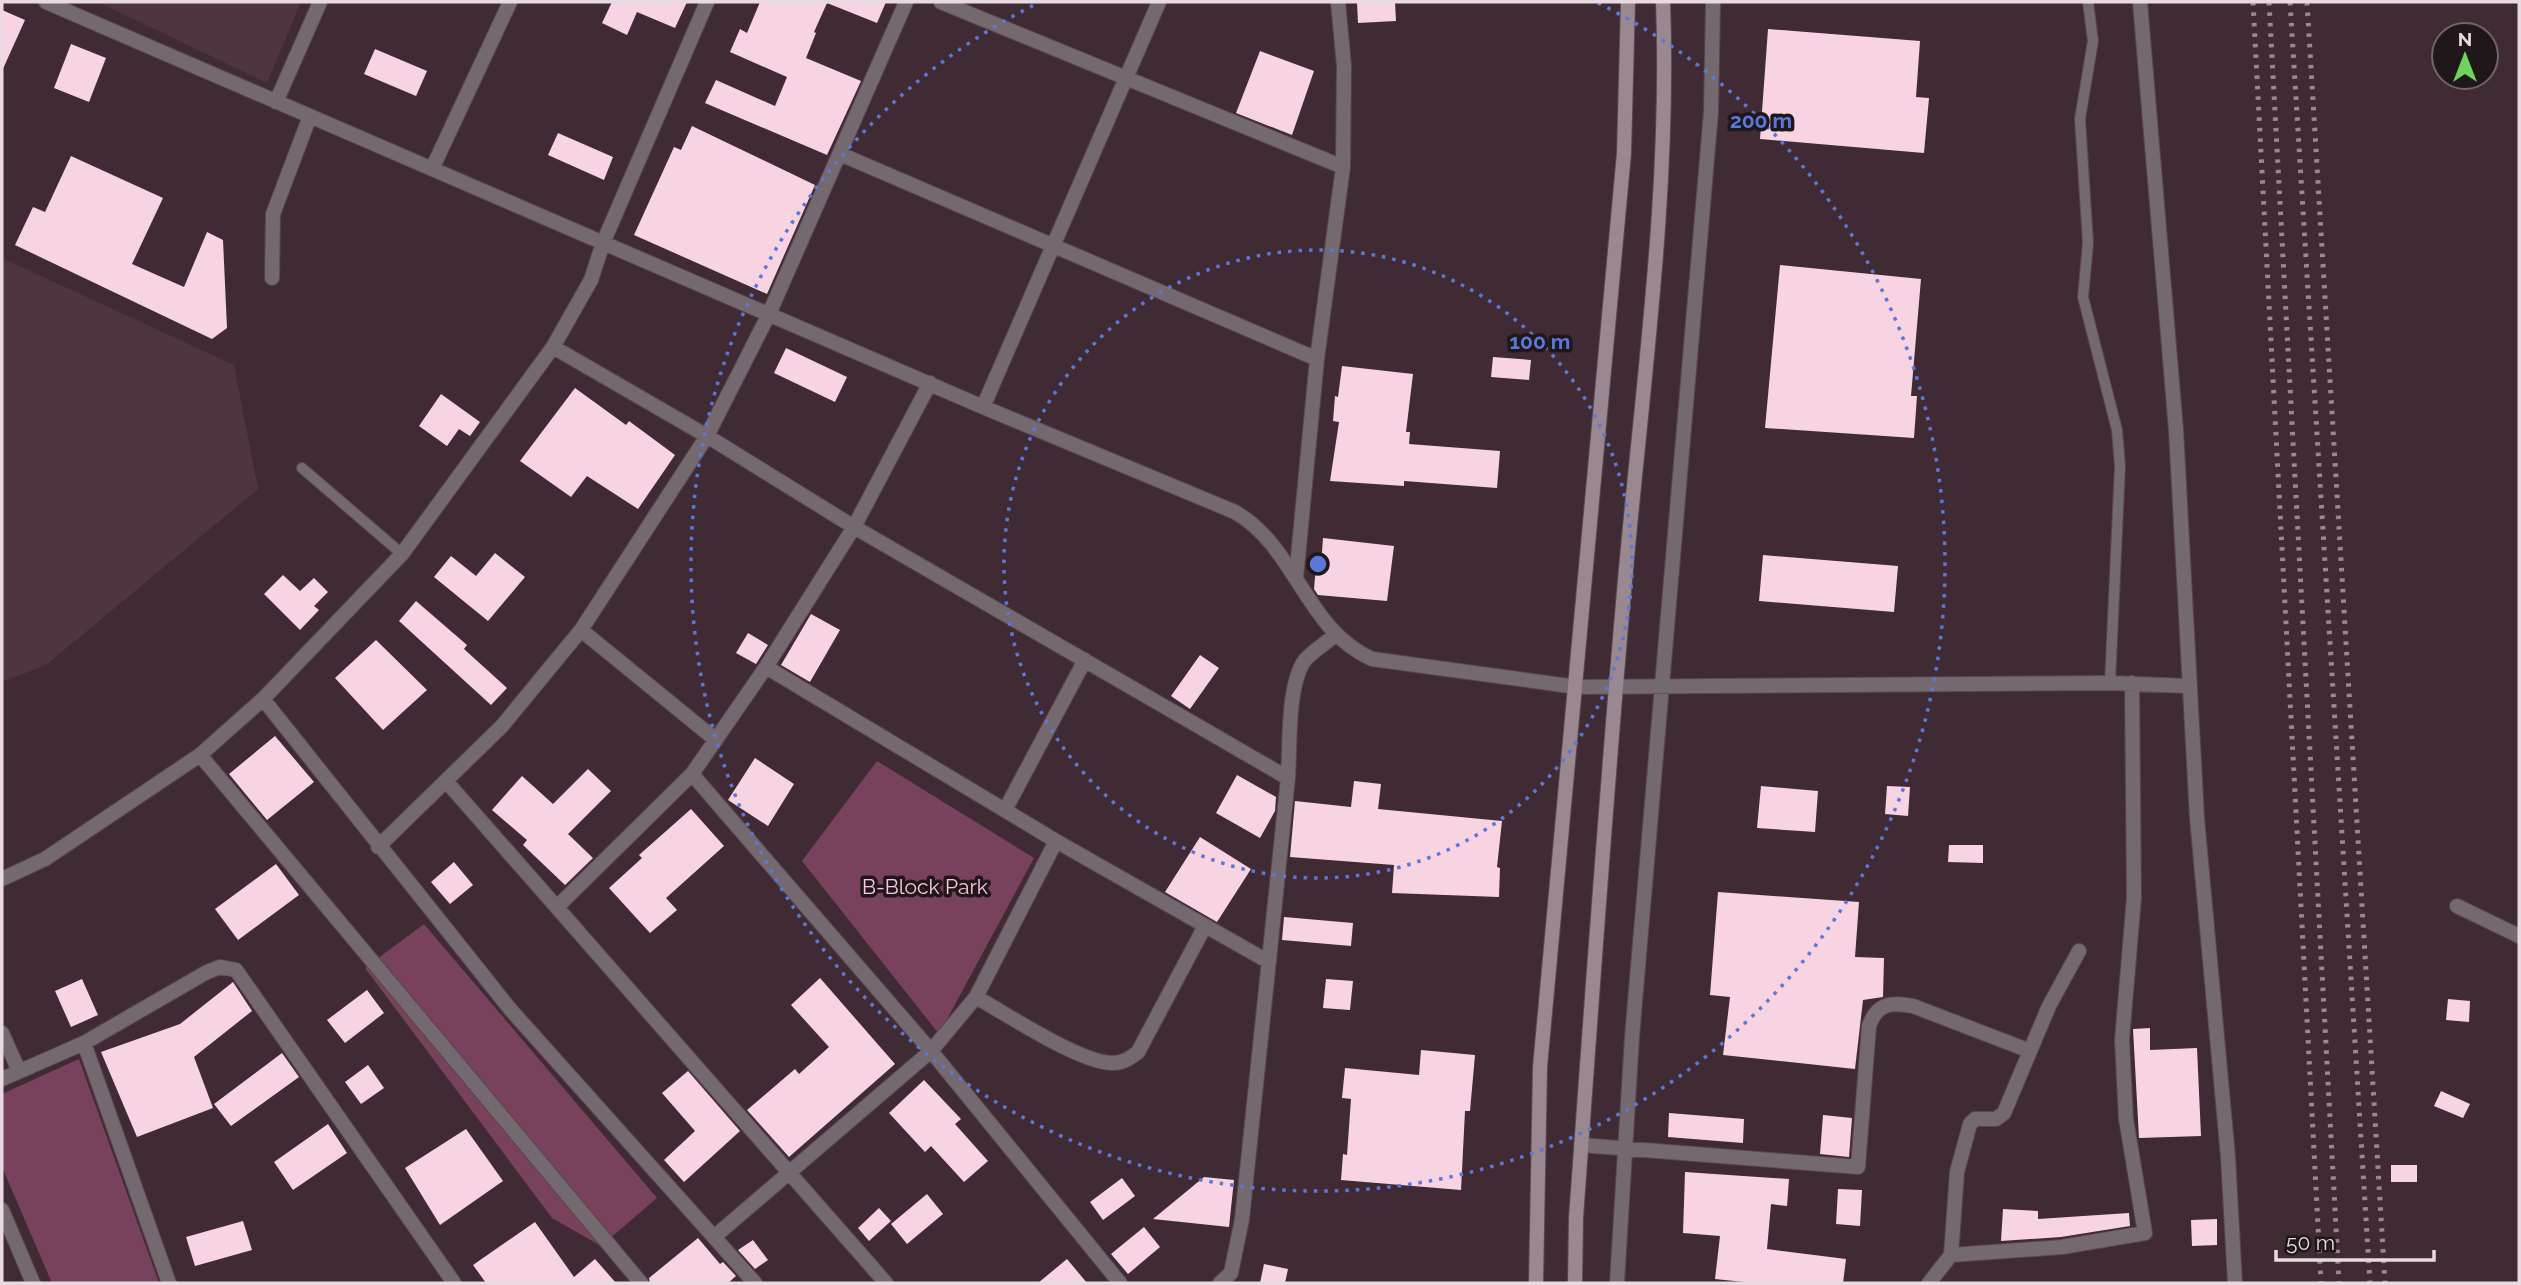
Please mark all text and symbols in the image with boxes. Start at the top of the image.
north arrow [2430,21,2500,91]
text: N [2458,28,2472,50]
text: 200 m [1730,108,1792,133]
text: 100 m [1510,329,1570,354]
centre of rings [1306,552,1330,576]
park label: B-Block Park [862,874,988,899]
scale bar [2276,1218,2434,1262]
text: 50 m [2286,1230,2335,1255]

